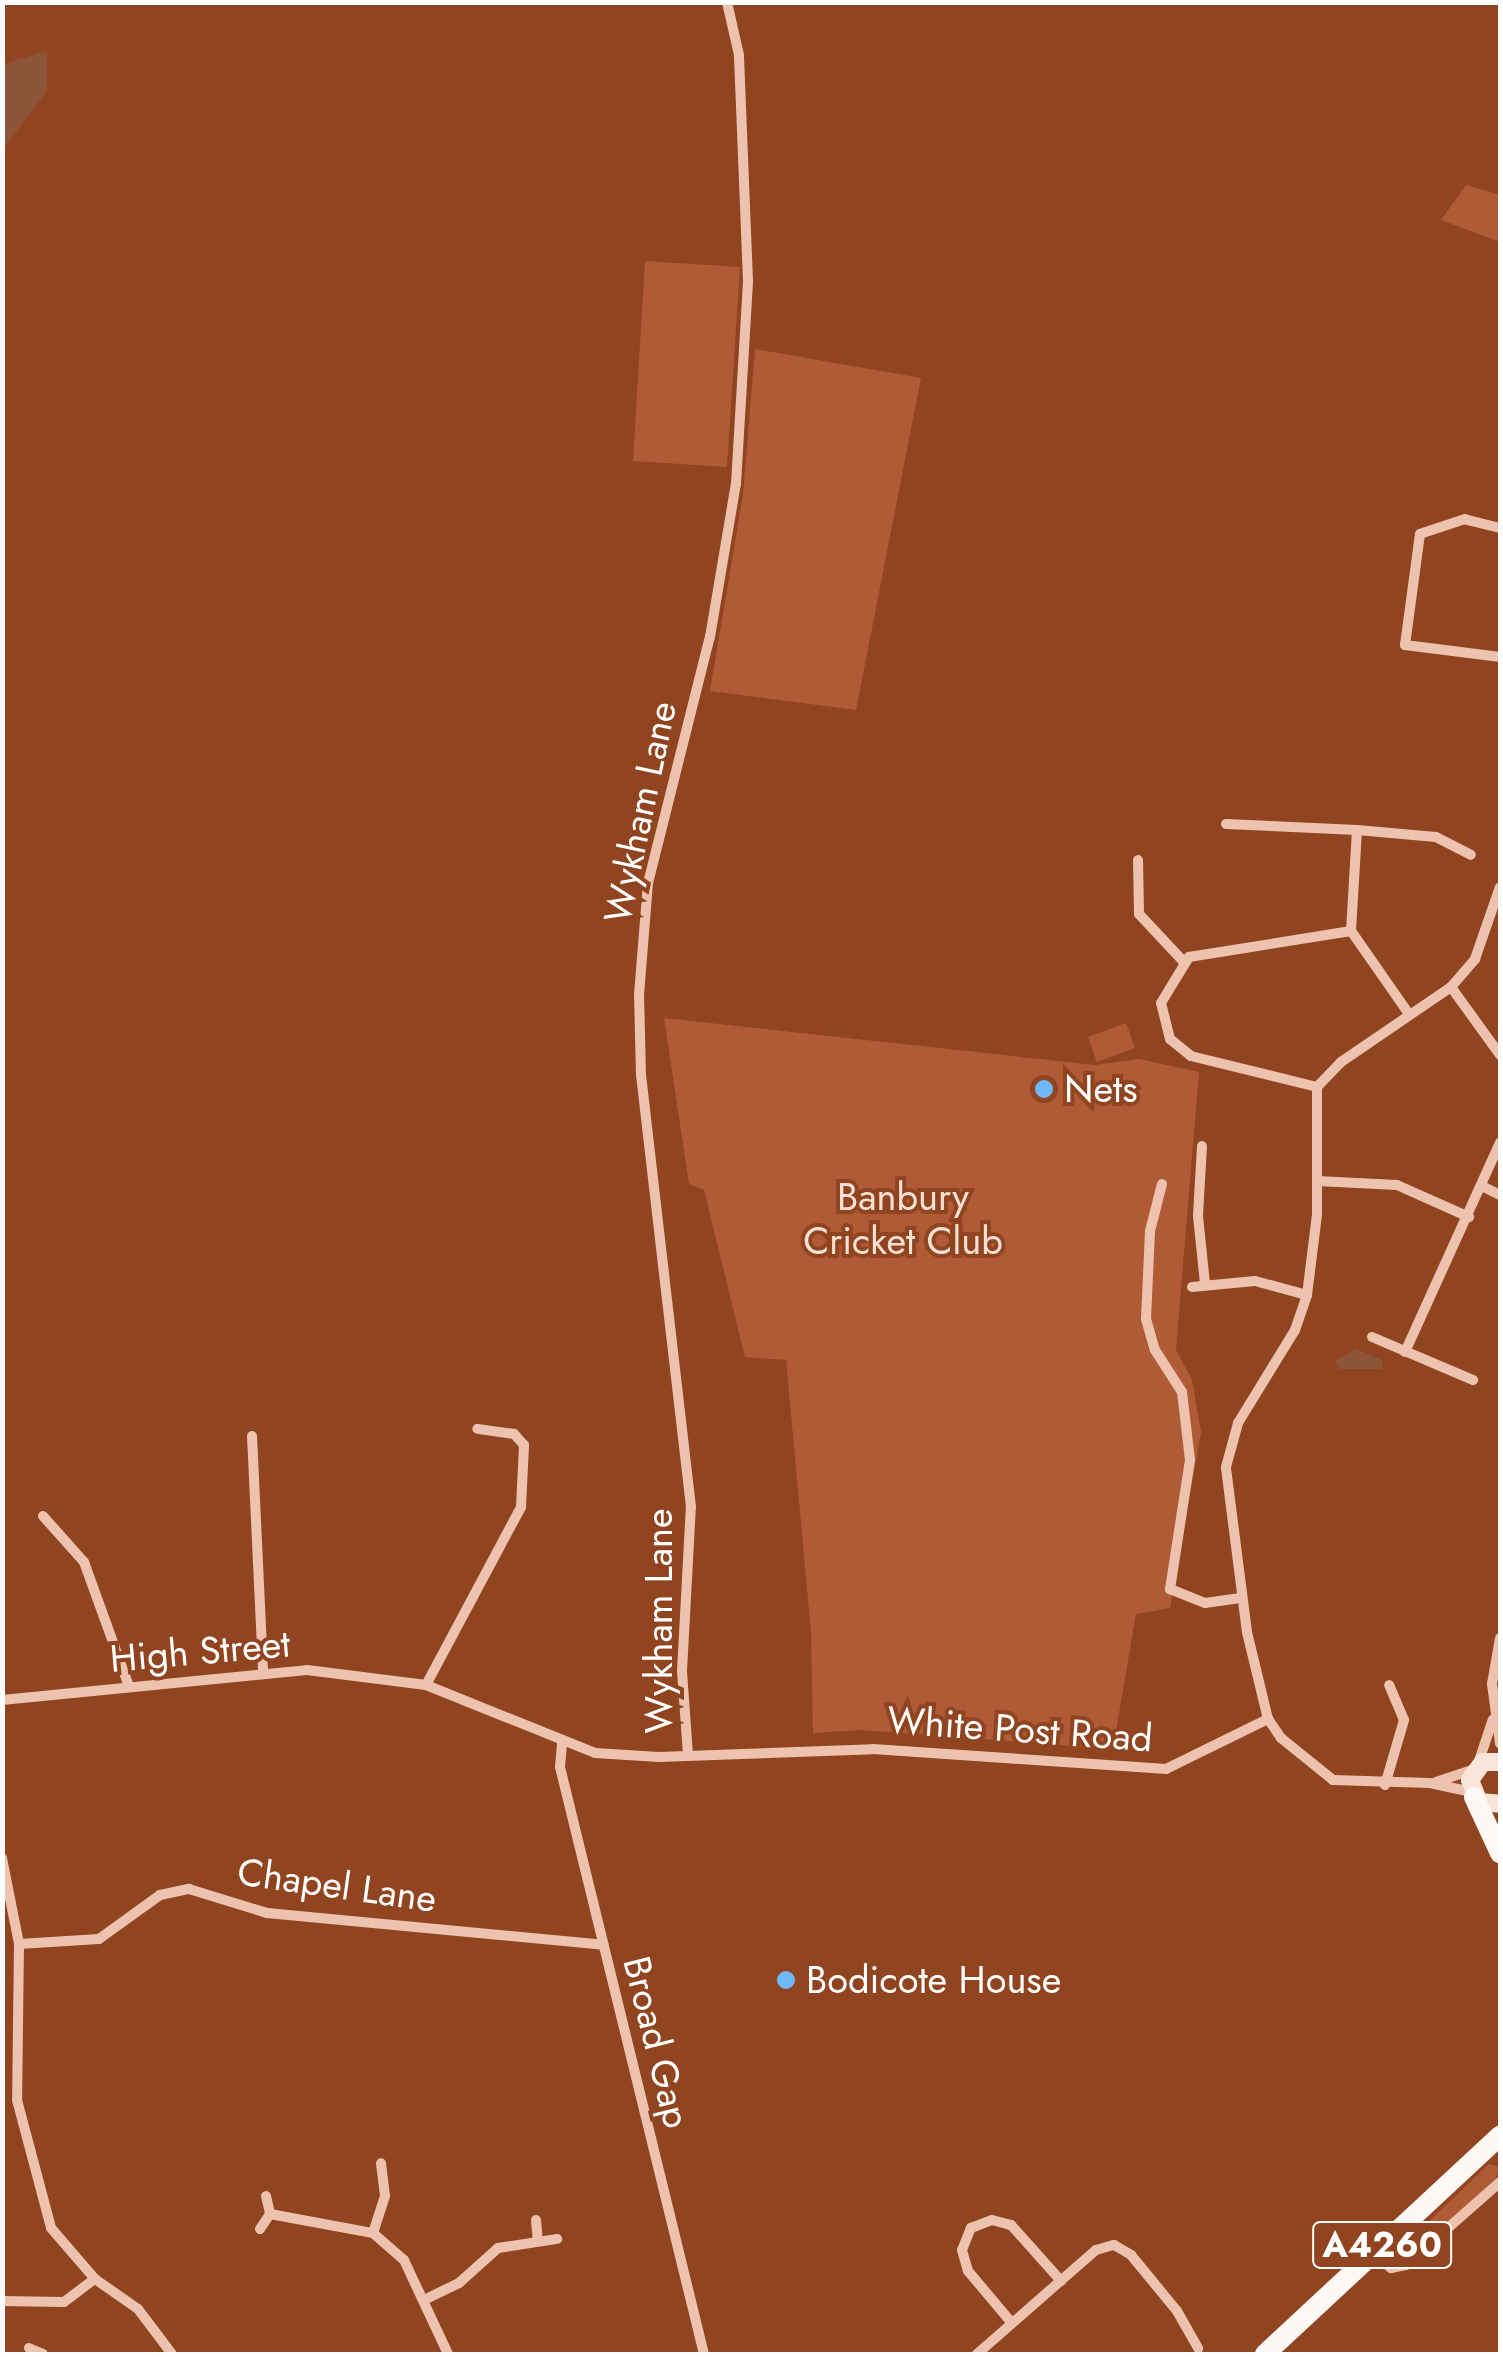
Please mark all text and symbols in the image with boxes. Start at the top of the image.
street label: Wykham Lane [594,697,686,927]
place label: Nets [1064,1066,1137,1112]
marker: Nets [1033,1078,1055,1100]
park label: Banbury Cricket Club [803,1174,1003,1264]
street label: Wykham Lane [636,1508,682,1734]
street label: High Street [108,1620,292,1682]
street label: White Post Road [886,1697,1154,1761]
street label: Chapel Lane [235,1848,439,1922]
street label: Broad Gap [614,1952,700,2132]
place label: Bodicote House [806,1957,1061,2003]
marker: Bodicote House [775,1969,797,1991]
road number: A4260 [1312,2215,1452,2275]

